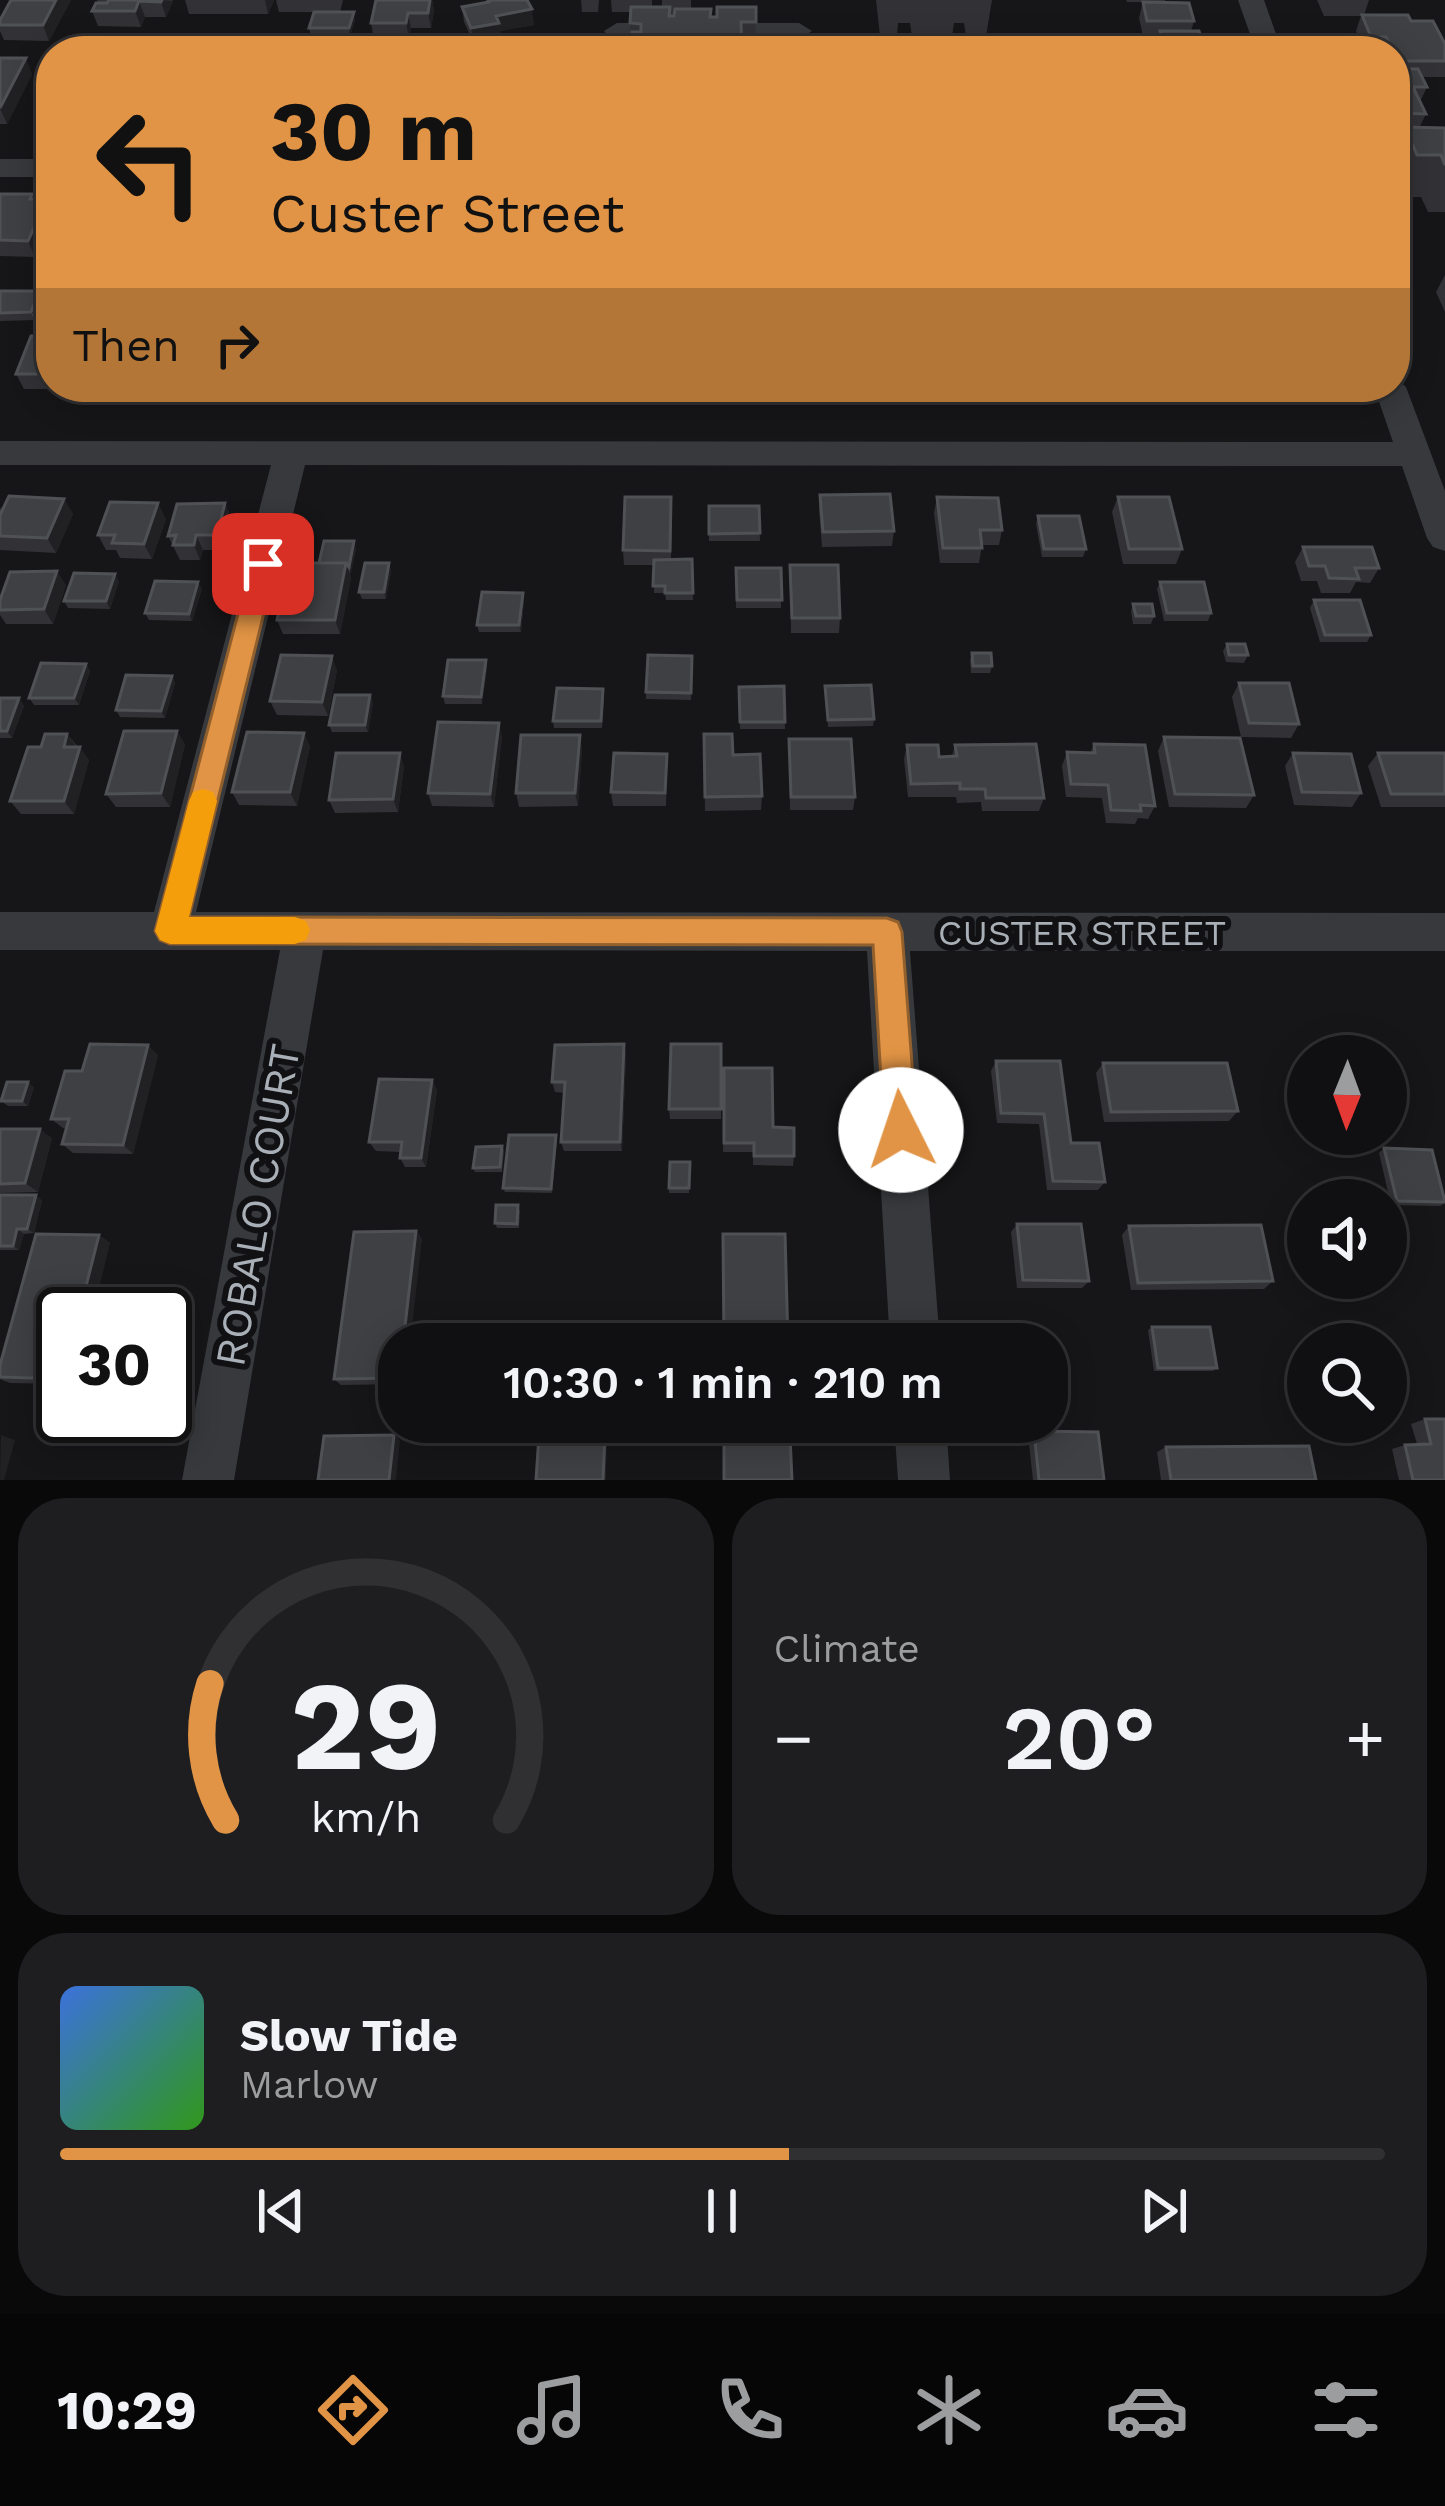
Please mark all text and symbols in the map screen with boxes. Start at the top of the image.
text: 30 m [270,82,477,180]
icon: left [72,84,228,240]
text: Custer Street [270,182,624,245]
icon: right [204,312,270,378]
text: Then [72,319,180,372]
pin [212,513,314,615]
icon: arrive [230,531,296,597]
street label: CUSTER STREET [938,912,1226,954]
north arrow [1287,1035,1407,1155]
map controls [1287,1035,1407,1443]
street label: ROBALO COURT [205,1040,310,1370]
position arrow [838,1067,964,1193]
button: sound [1287,1179,1407,1299]
speed limit sign: 30 [36,1287,192,1443]
button: search [1287,1323,1407,1443]
text: 10:30 · 1 min · 210 m [503,1356,943,1409]
text: Climate [774,1626,920,1671]
text: 29 [290,1653,441,1799]
text: 20° [1002,1685,1156,1791]
text: − [774,1700,813,1777]
text: + [1345,1700,1385,1777]
text: km/h [310,1791,421,1841]
text: Slow Tide [240,2009,458,2062]
text: Marlow [240,2062,378,2107]
icon: previous [248,2178,314,2244]
icon: pause [689,2178,755,2244]
icon: next [1131,2178,1197,2244]
icon: directions [311,2368,395,2452]
icon: music [510,2368,594,2452]
icon: phone [708,2368,792,2452]
icon: climate [907,2368,991,2452]
icon: car [1105,2368,1189,2452]
icon: filters [1304,2368,1388,2452]
text: 10:29 [57,2379,197,2442]

